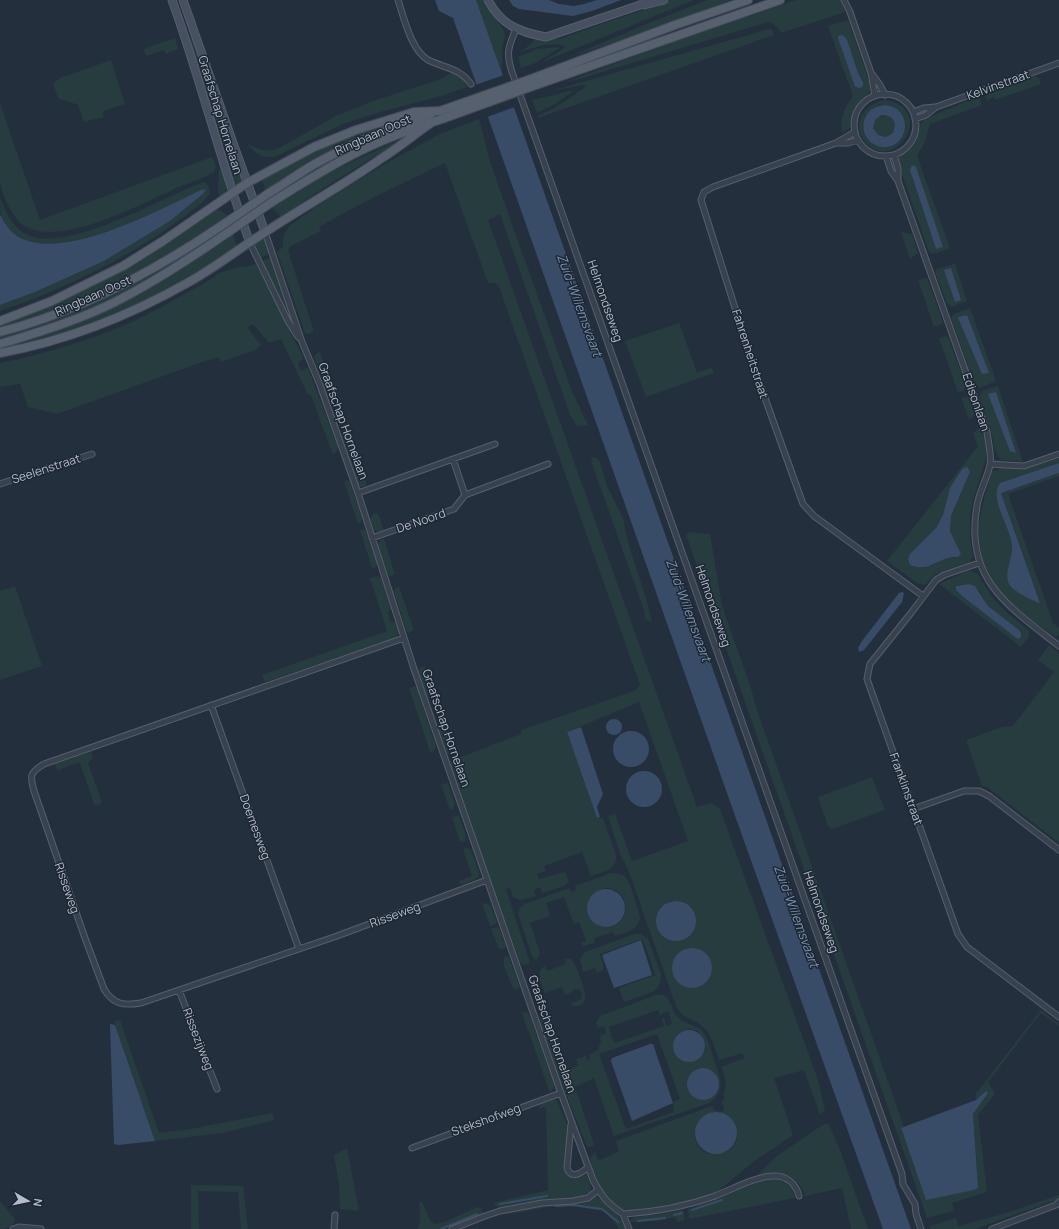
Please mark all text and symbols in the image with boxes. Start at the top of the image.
street label: Graafschap Hornelaan [194,53,247,176]
street label: Kelvinstraat [964,65,1032,104]
street label: Ringbaan Oost [332,110,414,159]
water label: Zuid-Willemsvaart [553,251,608,360]
street label: Helmondseweg [583,258,627,344]
street label: Ringbaan Oost [52,271,134,320]
street label: Fahrenheitstraat [728,307,773,401]
street label: Graafschap Hornelaan [314,360,373,482]
street label: Edisonlaan [959,370,994,433]
street label: Seelenstraat [9,449,83,488]
street label: De Noord [394,504,448,537]
water label: Zuid-Willemsvaart [662,556,717,665]
street label: Helmondseweg [691,563,735,649]
street label: Graafschap Hornelaan [418,667,475,789]
street label: Franklinstraat [885,750,928,828]
street label: Doemesweg [236,792,275,862]
street label: Risseweg [51,860,84,916]
water label: Zuid-Willemsvaart [770,862,825,971]
street label: Helmondseweg [799,869,843,955]
street label: Risseweg [367,898,423,932]
street label: Graafschap Hornelaan [524,973,581,1095]
street label: Rissezijweg [179,1005,218,1072]
street label: Stekshofweg [449,1099,523,1140]
north arrow [8,1181,48,1221]
text: N [30,1198,46,1208]

